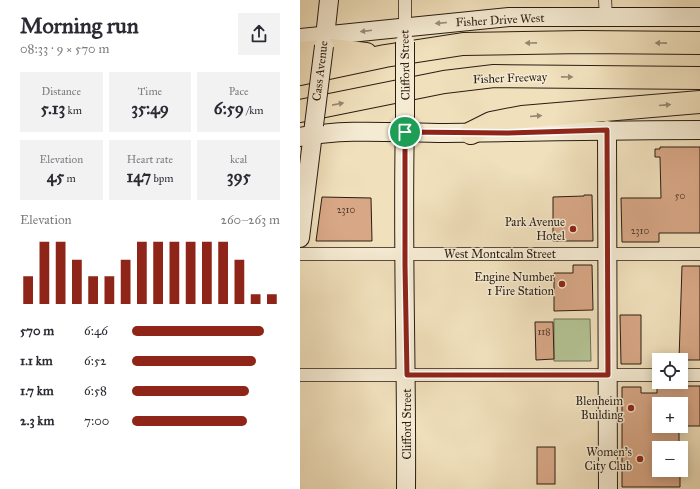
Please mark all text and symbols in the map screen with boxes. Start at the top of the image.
street label: Fisher Drive West [455,11,546,29]
text: Morning run [20,12,139,39]
button: share [238,13,280,55]
one-way arrow [435,20,447,26]
one-way arrow [360,28,372,34]
street label: Clifford Street [397,29,413,101]
street label: Cass Avenue [309,40,331,102]
one-way arrow [524,40,537,46]
one-way arrow [654,40,667,46]
text: 08:33 · 9 × 570 m [20,41,109,57]
street label: Fisher Freeway [472,70,548,86]
one-way arrow [561,74,574,80]
text: Distance [42,85,81,98]
text: Time [138,85,162,98]
text: Pace [229,85,249,98]
text: 5.13 [41,98,65,119]
text: 35:49 [131,98,169,119]
text: 6:59 [214,98,244,119]
one-way arrow [332,100,344,106]
one-way arrow [659,102,671,109]
text: km [65,104,82,117]
text: /km [244,104,264,117]
one-way arrow [530,113,542,120]
pin [388,115,422,149]
icon: arrive [394,121,416,143]
text: Elevation [39,153,83,166]
text: Heart rate [127,153,173,166]
text: kcal [230,153,247,166]
text: 45 [47,166,64,187]
text: 147 [127,166,151,187]
text: 395 [227,166,251,187]
text: m [64,172,76,185]
text: bpm [151,172,173,185]
house number: 50 [675,190,685,202]
house number: 2310 [337,204,356,216]
text: Elevation [20,212,72,228]
text: 260–263 m [221,212,280,228]
place label: Park Avenue Hotel [505,215,566,243]
marker: Park Avenue Hotel [568,224,578,234]
house number: 2310 [631,225,650,237]
street label: West Montcalm Street [444,247,557,261]
place label: Engine Number 1 Fire Station [474,270,555,298]
marker: Engine Number 1 Fire Station [557,279,567,289]
text: 570 m [20,323,54,339]
text: 6:46 [84,323,108,339]
house number: 118 [537,326,551,338]
text: 1.1 km [20,353,53,369]
text: 6:52 [84,353,106,369]
map controls [652,353,688,477]
button: locate [652,353,688,389]
text: 1.7 km [20,383,54,399]
text: 6:58 [84,383,107,399]
street label: Clifford Street [400,388,414,459]
place label: Blenheim Building [575,394,623,423]
button: + [652,397,688,433]
marker: Blenheim Building [626,403,636,413]
text: 2.3 km [20,413,54,429]
text: 7:00 [84,413,109,429]
button: − [652,441,688,477]
place label: Women's City Club [585,445,632,473]
marker: Women's City Club [635,454,645,464]

